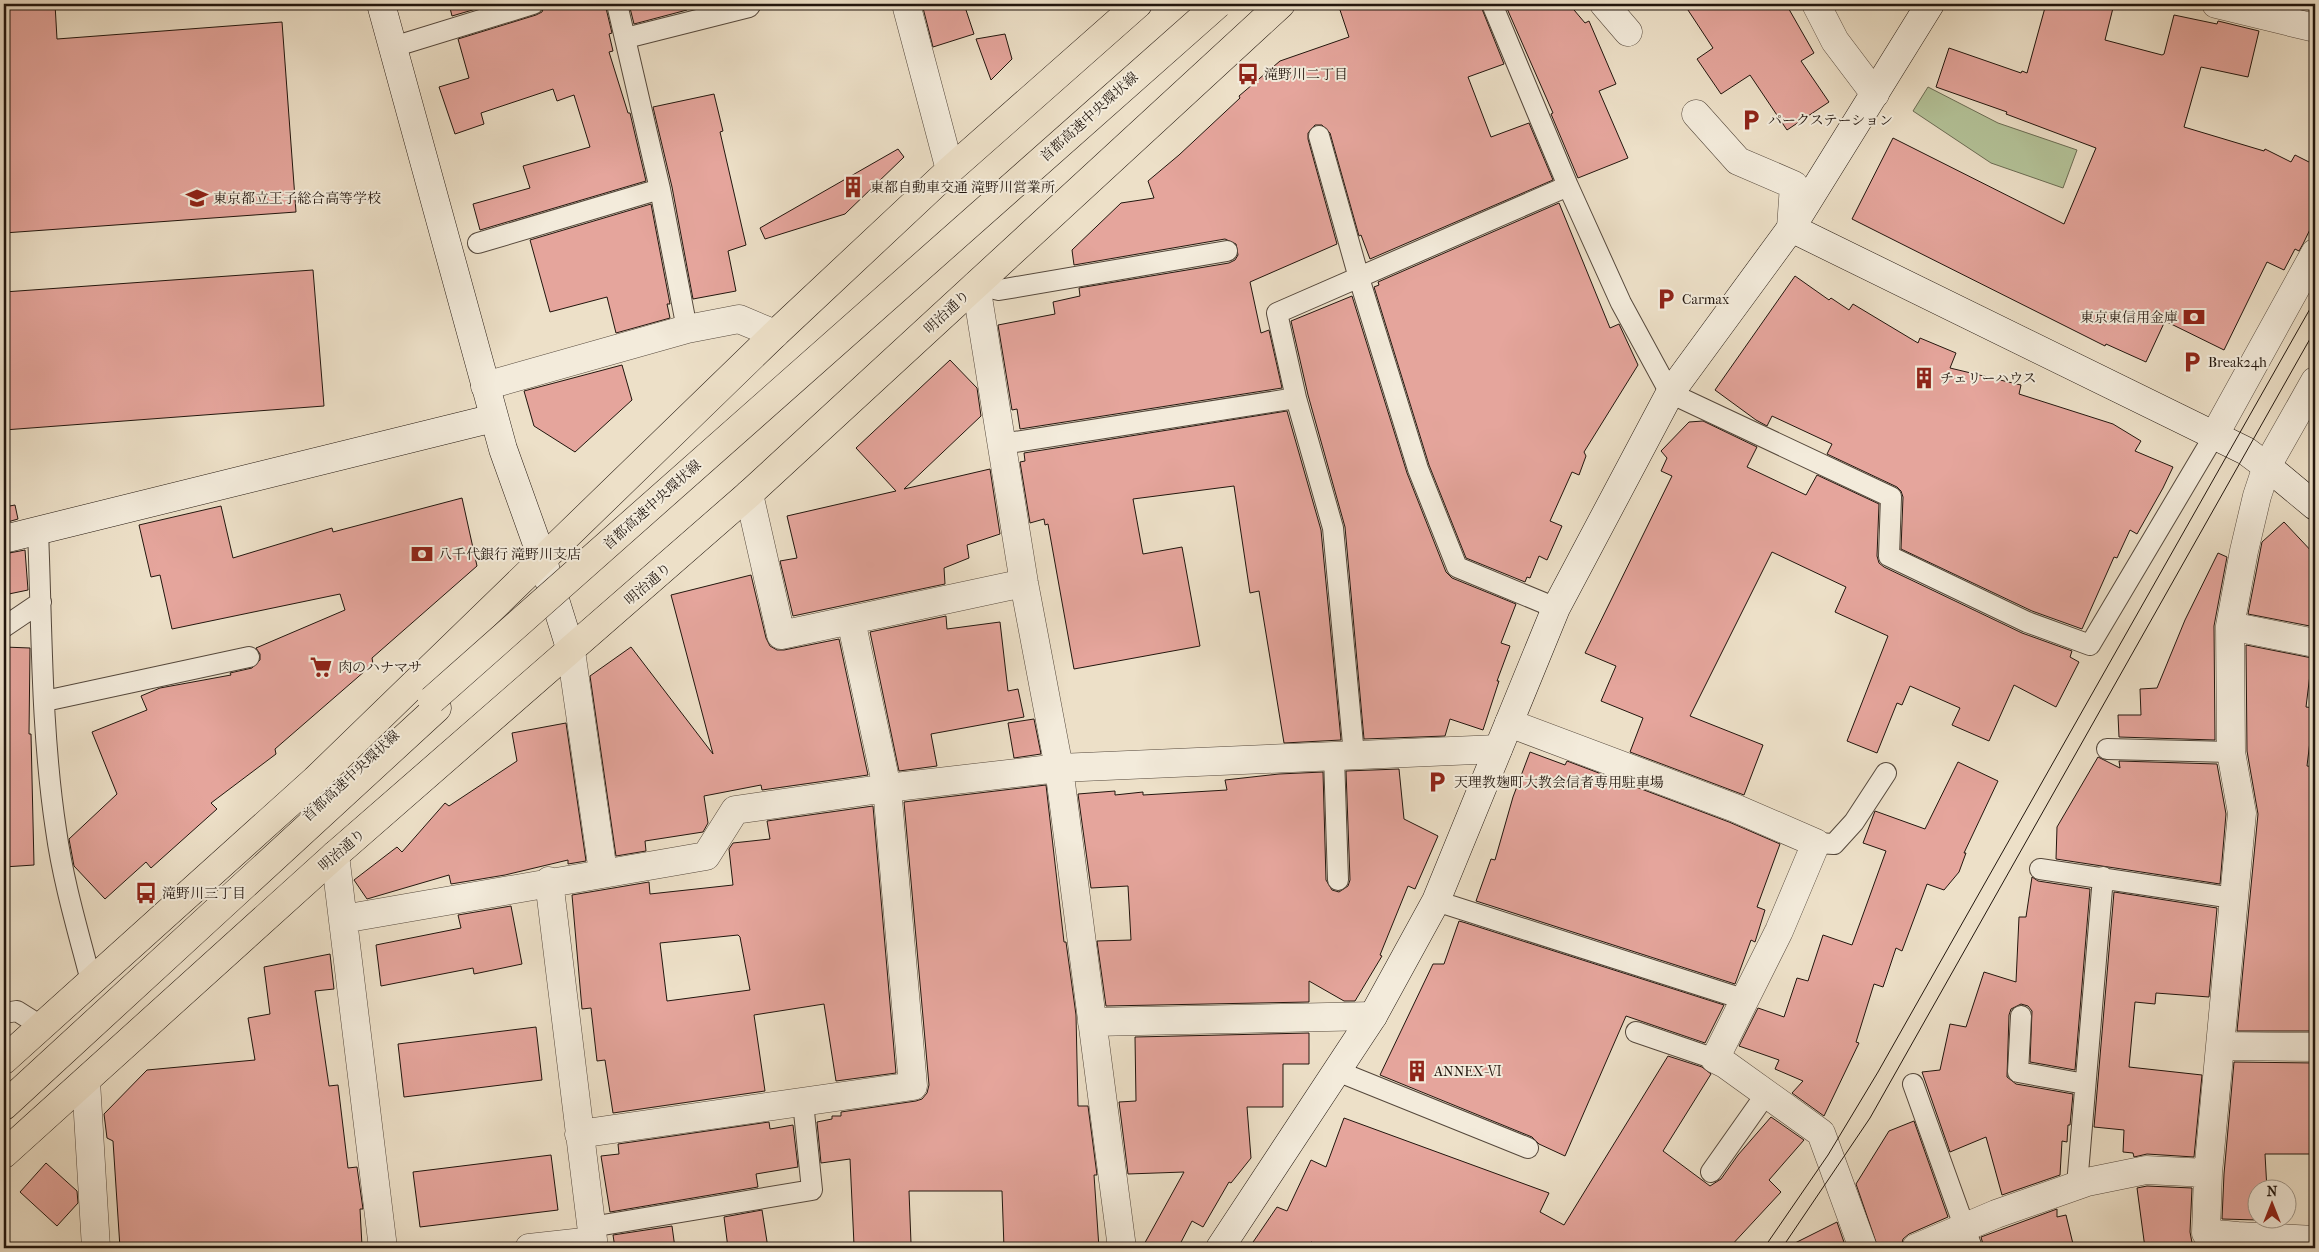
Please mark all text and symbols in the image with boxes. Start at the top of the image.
bus stop icon: 滝野川二丁目 [1235,61,1261,87]
place label: 滝野川二丁目 [1264,66,1348,83]
street label: 首都高速中央環状線 [1036,69,1142,165]
parking icon: パークステーション [1738,107,1764,133]
place label: パークステーション [1768,112,1893,129]
building icon: 東都自動車交通 滝野川営業所 [840,174,866,200]
place label: 東都自動車交通 滝野川営業所 [870,179,1055,196]
school or university icon: 東京都立王子総合高等学校 [184,185,210,211]
place label: 東京都立王子総合高等学校 [213,190,381,207]
parking icon: Carmax [1653,286,1679,312]
street label: 明治通り [921,287,973,337]
place label: Carmax [1682,291,1730,308]
bank icon: 東京東信用金庫 [2181,304,2207,330]
place label: 東京東信用金庫 [2080,309,2178,326]
parking icon: Break24h [2179,349,2205,375]
place label: Break24h [2208,354,2267,371]
building icon: チェリーハウス [1911,365,1937,391]
place label: チェリーハウス [1940,370,2036,387]
street label: 首都高速中央環状線 [599,457,705,553]
bank icon: 八千代銀行 滝野川支店 [409,541,435,567]
place label: 八千代銀行 滝野川支店 [438,546,581,563]
street label: 明治通り [621,559,675,609]
supermarket icon: 肉のハナマサ [308,654,334,680]
place label: 肉のハナマサ [338,659,422,676]
street label: 首都高速中央環状線 [299,727,403,825]
parking icon: 天理教麹町大教会信者専用駐車場 [1424,769,1450,795]
place label: 天理教麹町大教会信者専用駐車場 [1454,774,1664,791]
street label: 明治通り [315,825,369,875]
bus stop icon: 滝野川三丁目 [133,880,159,906]
place label: 滝野川三丁目 [162,885,246,902]
building icon: ANNEX-Ⅵ [1404,1058,1430,1084]
place label: ANNEX-Ⅵ [1433,1063,1501,1080]
north arrow [2246,1180,2296,1230]
text: N [2267,1183,2278,1200]

